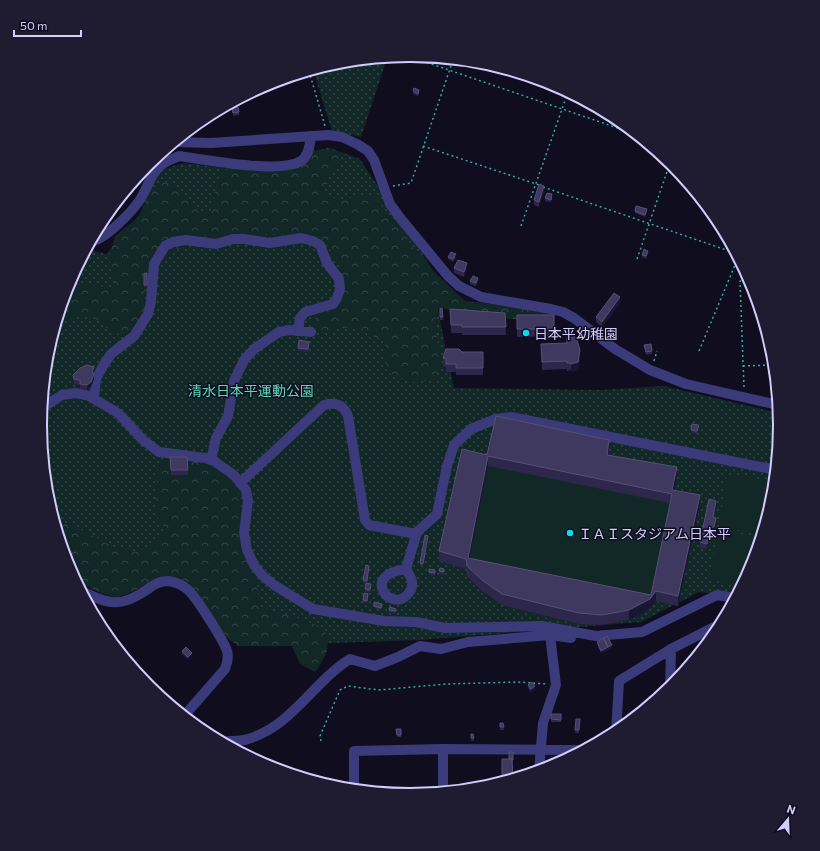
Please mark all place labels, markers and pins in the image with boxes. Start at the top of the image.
place label: 日本平幼稚園 [534,325,618,342]
marker: 日本平幼稚園 [521,328,531,338]
place label: ＩＡＩスタジアム日本平 [578,525,731,542]
marker: ＩＡＩスタジアム日本平 [565,528,575,538]

